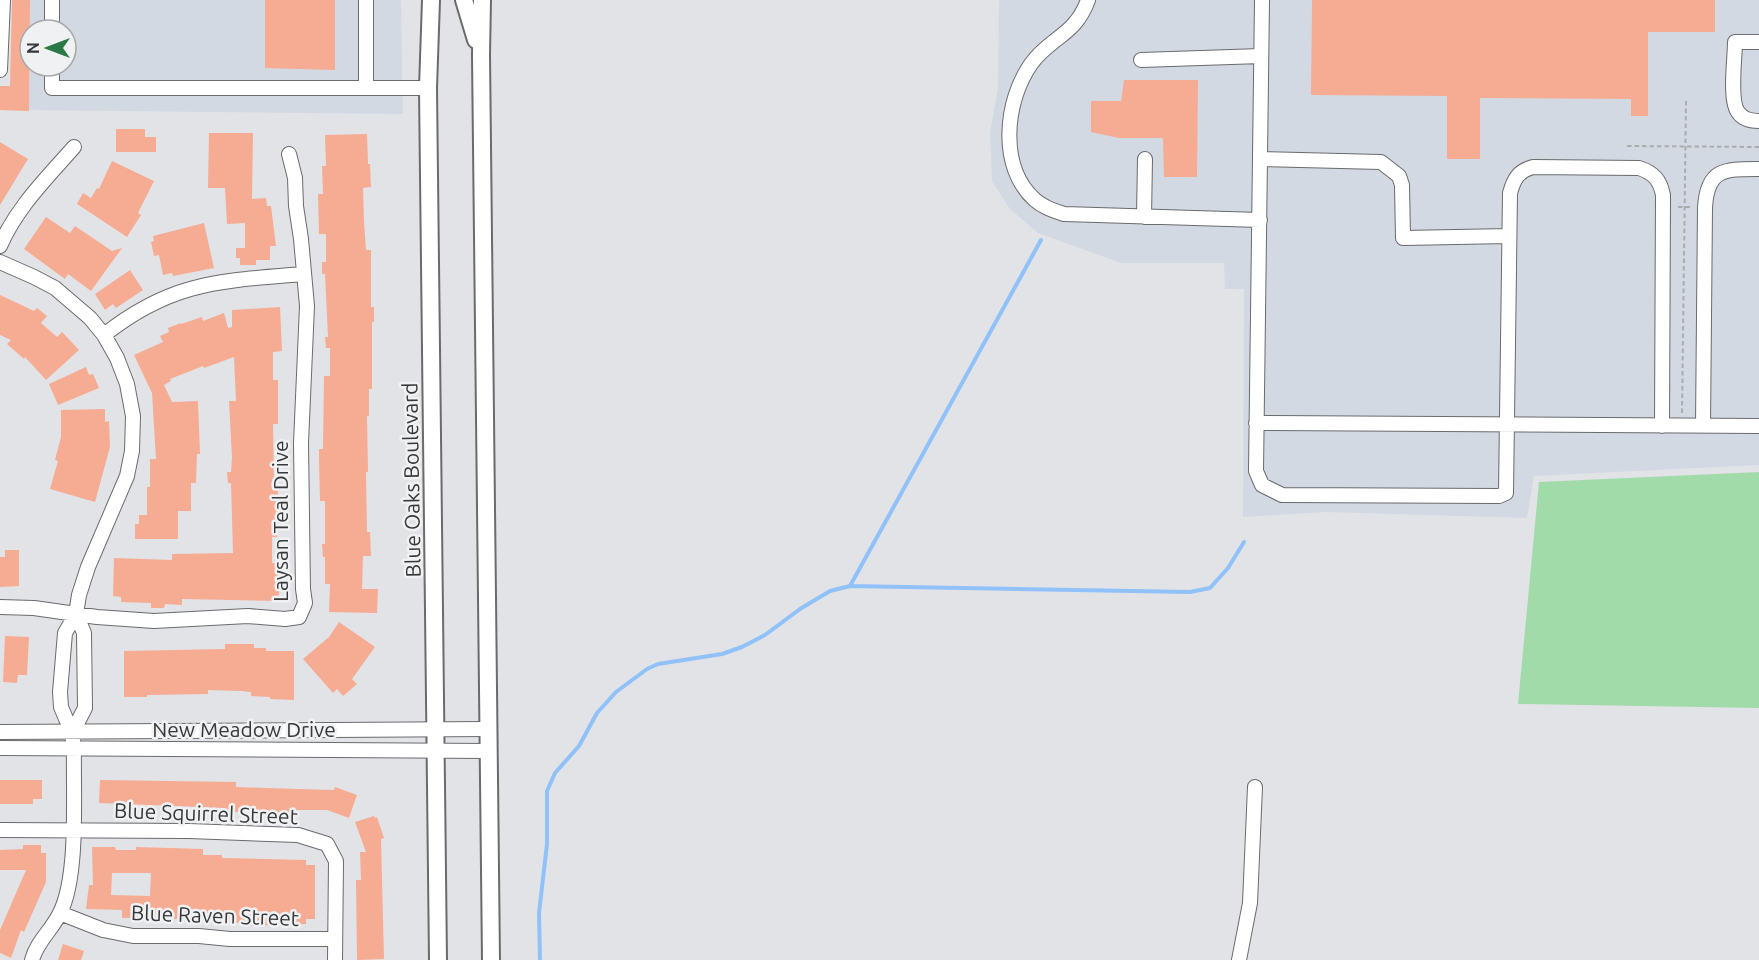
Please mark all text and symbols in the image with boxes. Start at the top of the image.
north arrow [18,18,78,78]
text: N [24,42,42,54]
street label: Blue Oaks Boulevard [397,382,425,578]
street label: Laysan Teal Drive [268,440,292,602]
street label: New Meadow Drive [152,717,336,741]
street label: Blue Squirrel Street [114,798,298,828]
street label: Blue Raven Street [130,900,300,930]

